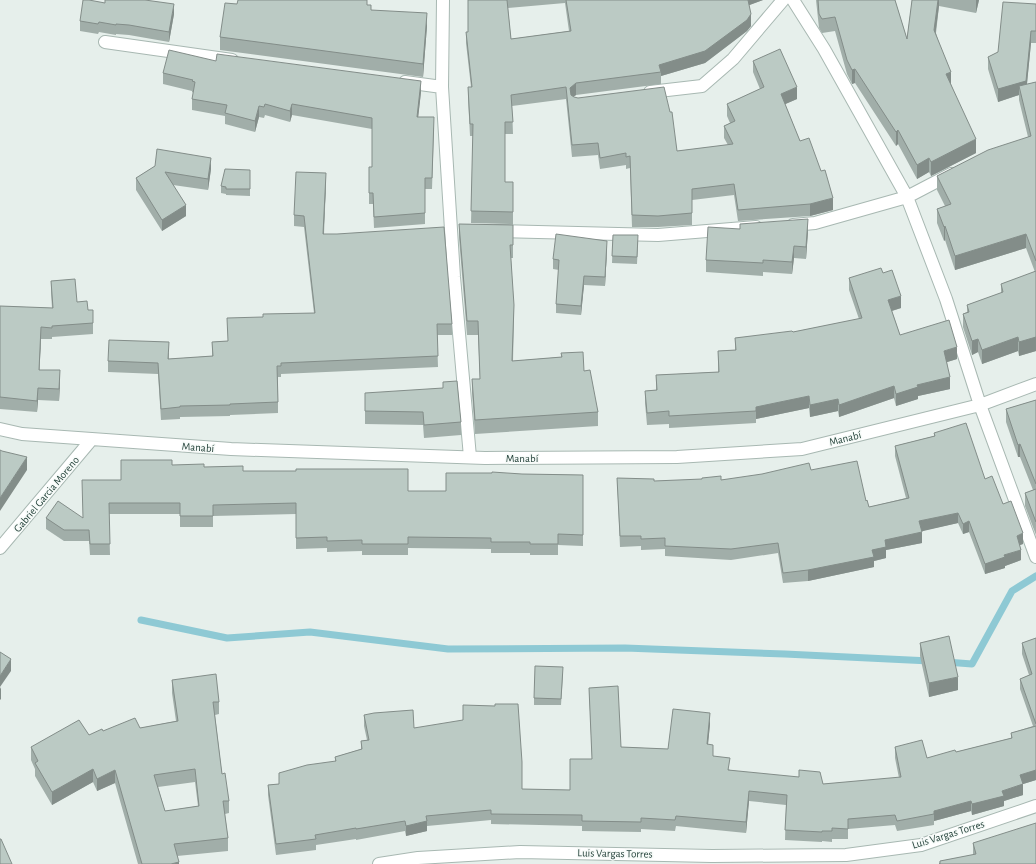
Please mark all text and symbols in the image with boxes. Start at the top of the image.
street label: Manabí [828,429,863,448]
street label: Manabí [181,441,215,454]
street label: Manabí [506,453,539,464]
street label: Gabriel Garcia Moreno [12,454,81,534]
street label: Luis Vargas Torres [911,818,986,851]
street label: Luis Vargas Torres [577,847,653,860]

